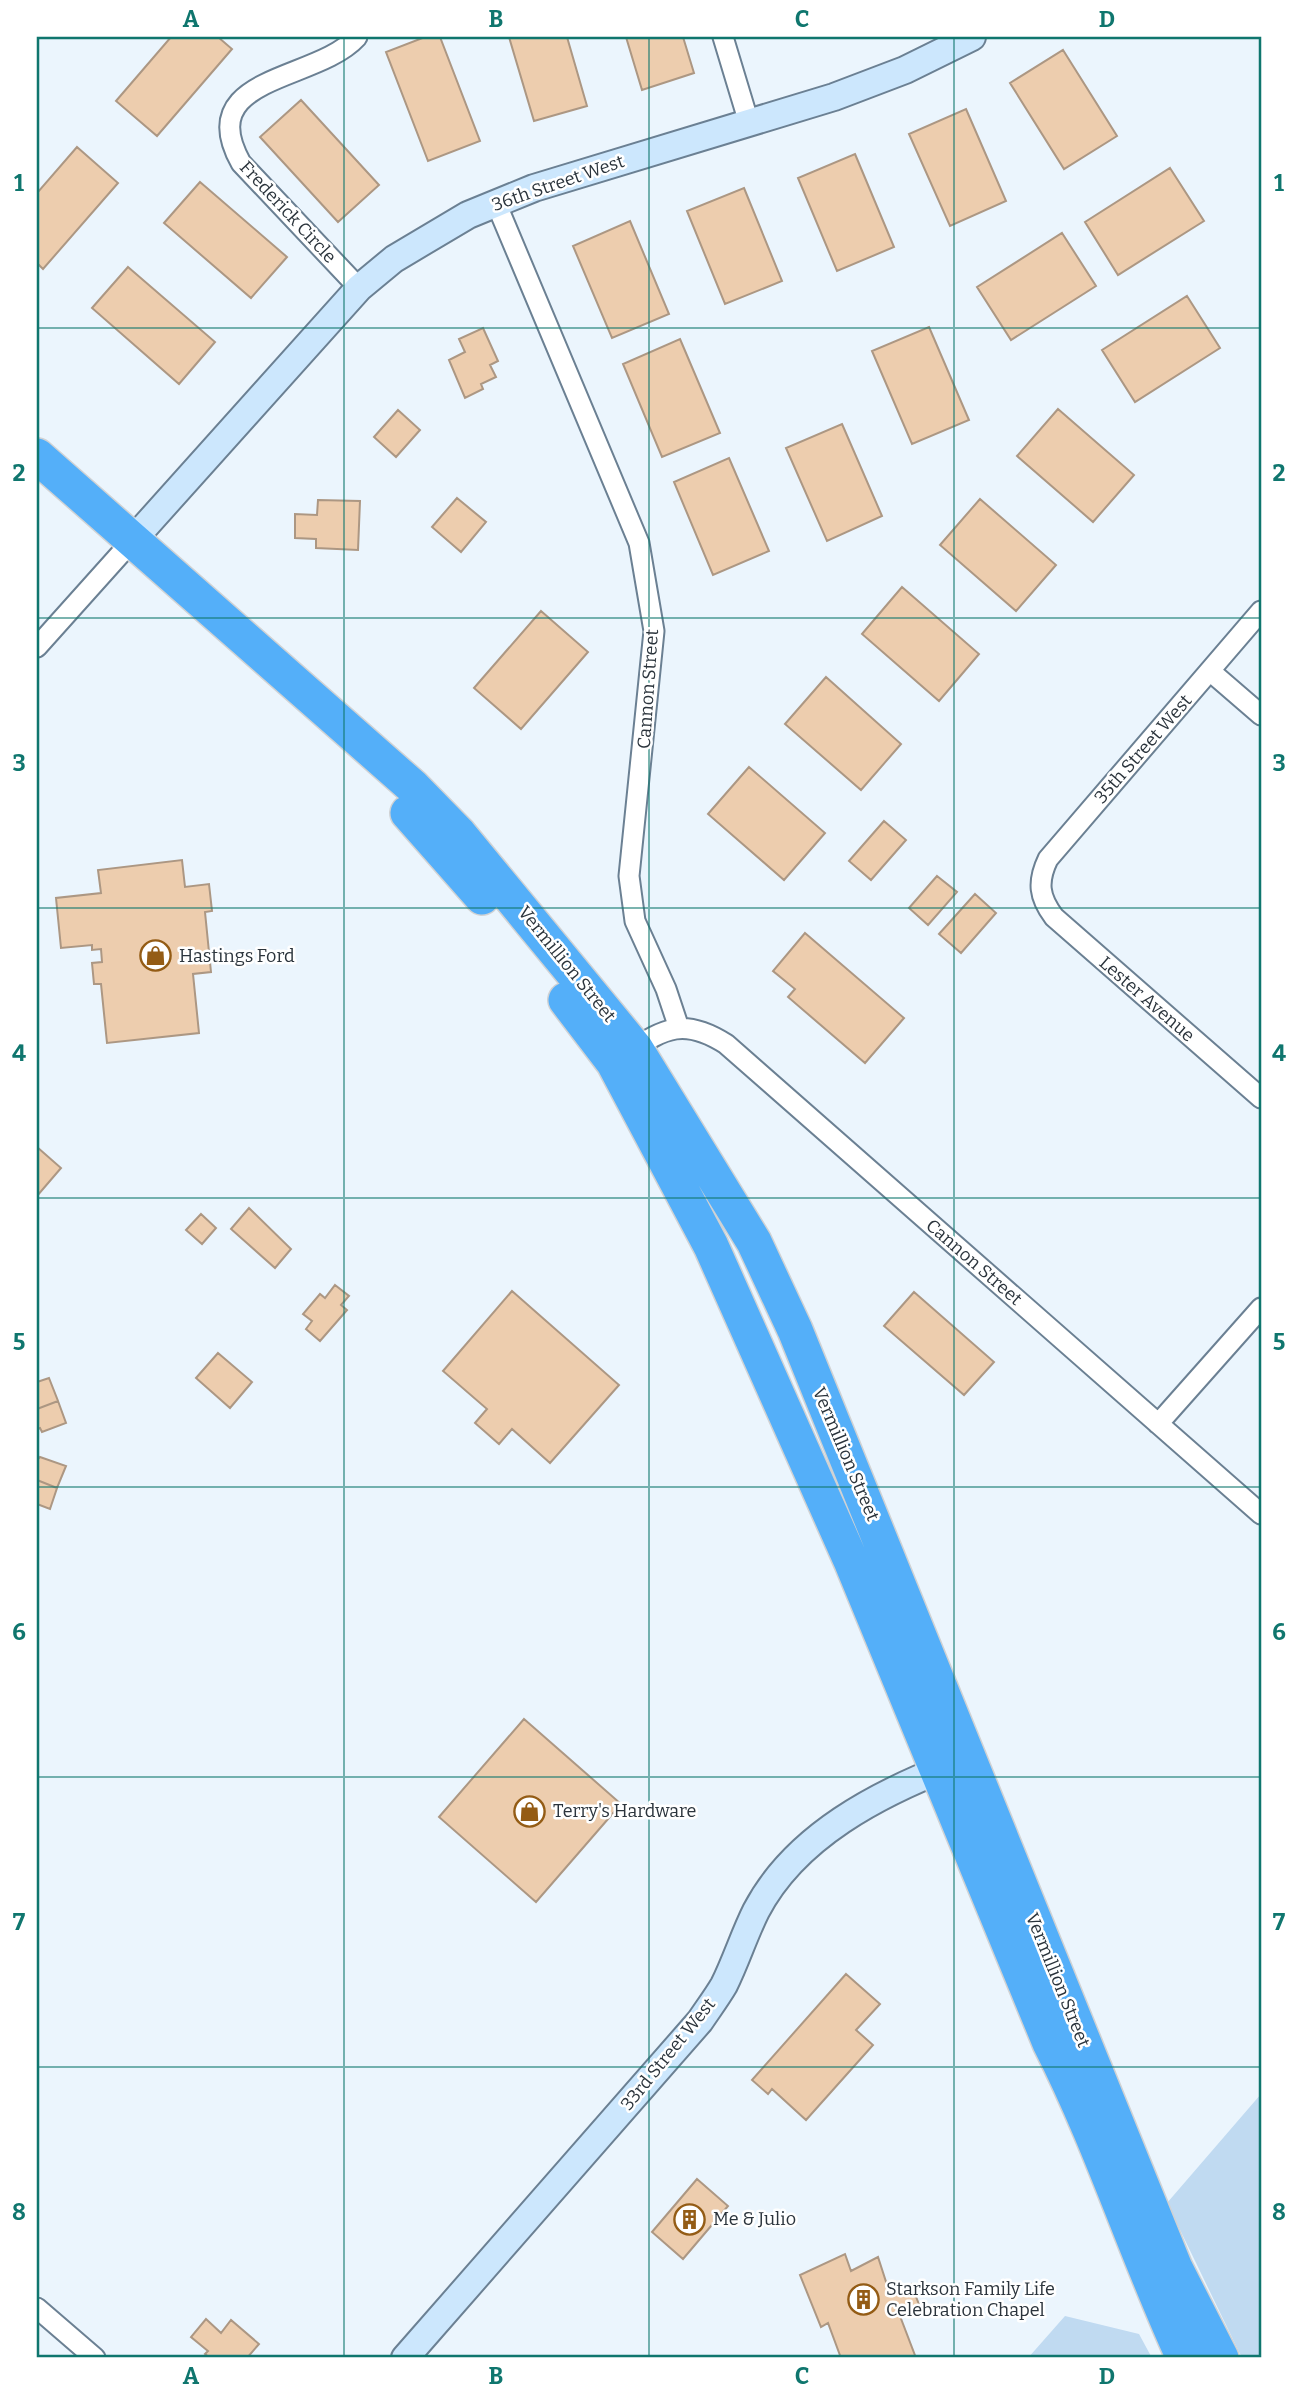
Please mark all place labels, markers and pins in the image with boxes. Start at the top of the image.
shop icon: Hastings Ford [139,939,173,973]
place label: Hastings Ford [179,945,295,967]
shop icon: Terry's Hardware [513,1794,547,1828]
place label: Terry's Hardware [553,1800,696,1822]
building icon: Me & Julio [673,2202,707,2236]
place label: Me & Julio [713,2208,796,2230]
place label: Starkson Family Life Celebration Chapel [886,2278,1055,2321]
building icon: Starkson Family Life Celebration Chapel [846,2282,880,2316]

